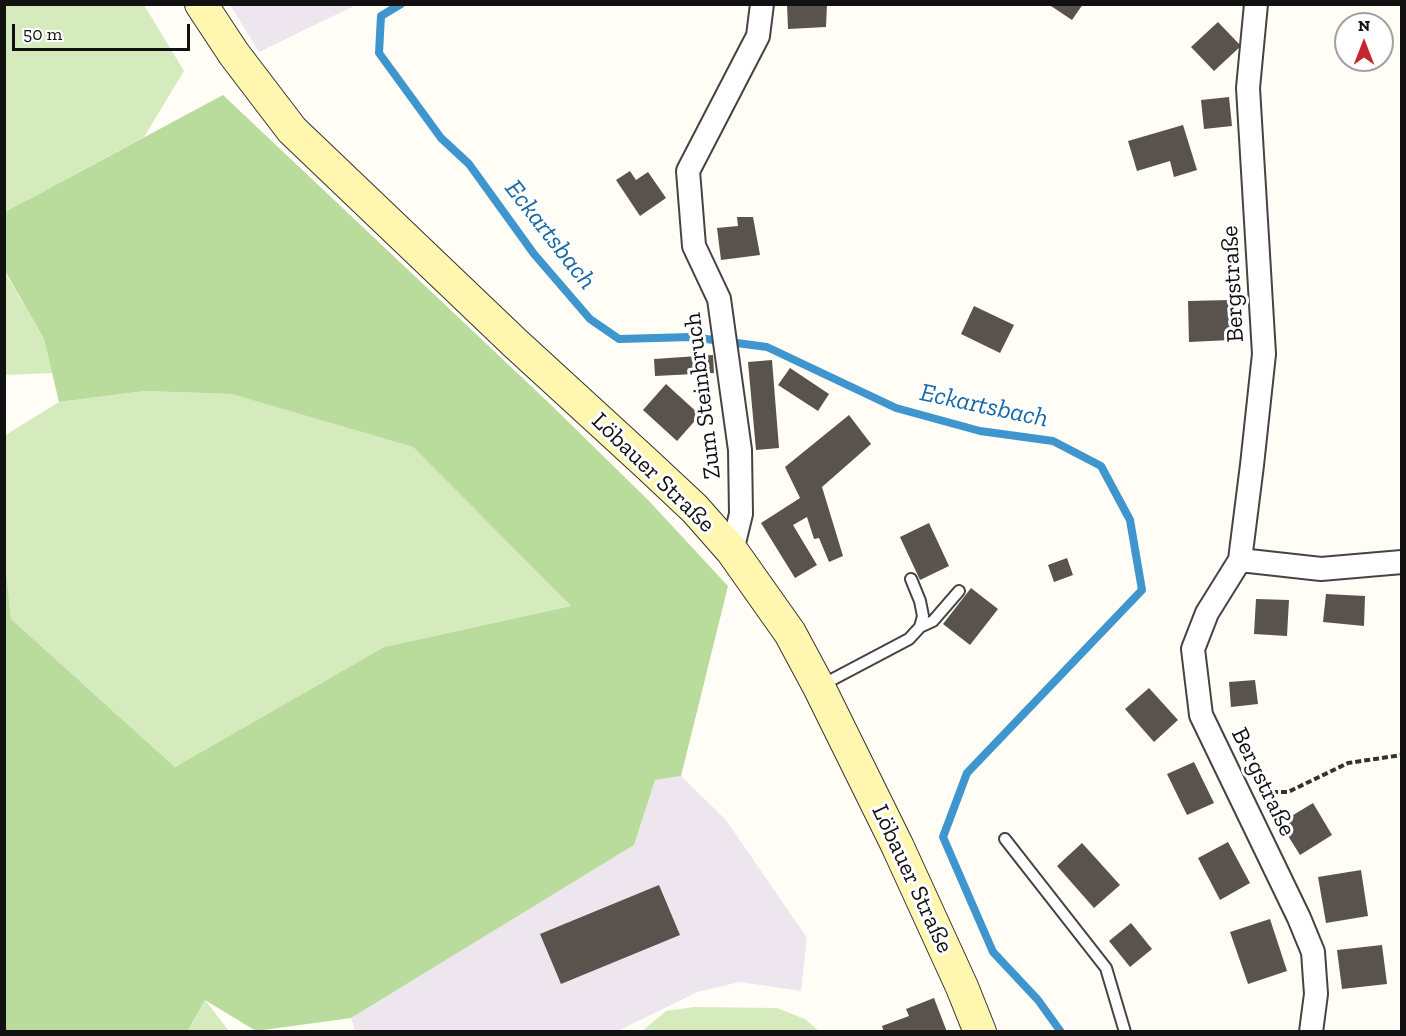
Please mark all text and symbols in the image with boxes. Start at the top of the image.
scale bar [15,12,194,50]
north arrow [1334,12,1394,72]
text: N [1358,16,1370,35]
text: 50 m [23,23,62,45]
water label: Eckartsbach [498,174,602,296]
street label: Bergstraße [1216,225,1250,343]
street label: Zum Steinbruch [678,311,728,481]
water label: Eckartsbach [917,377,1051,435]
street label: Löbauer Straße [585,407,721,539]
street label: Bergstraße [1224,723,1302,841]
street label: Löbauer Straße [865,800,959,958]

